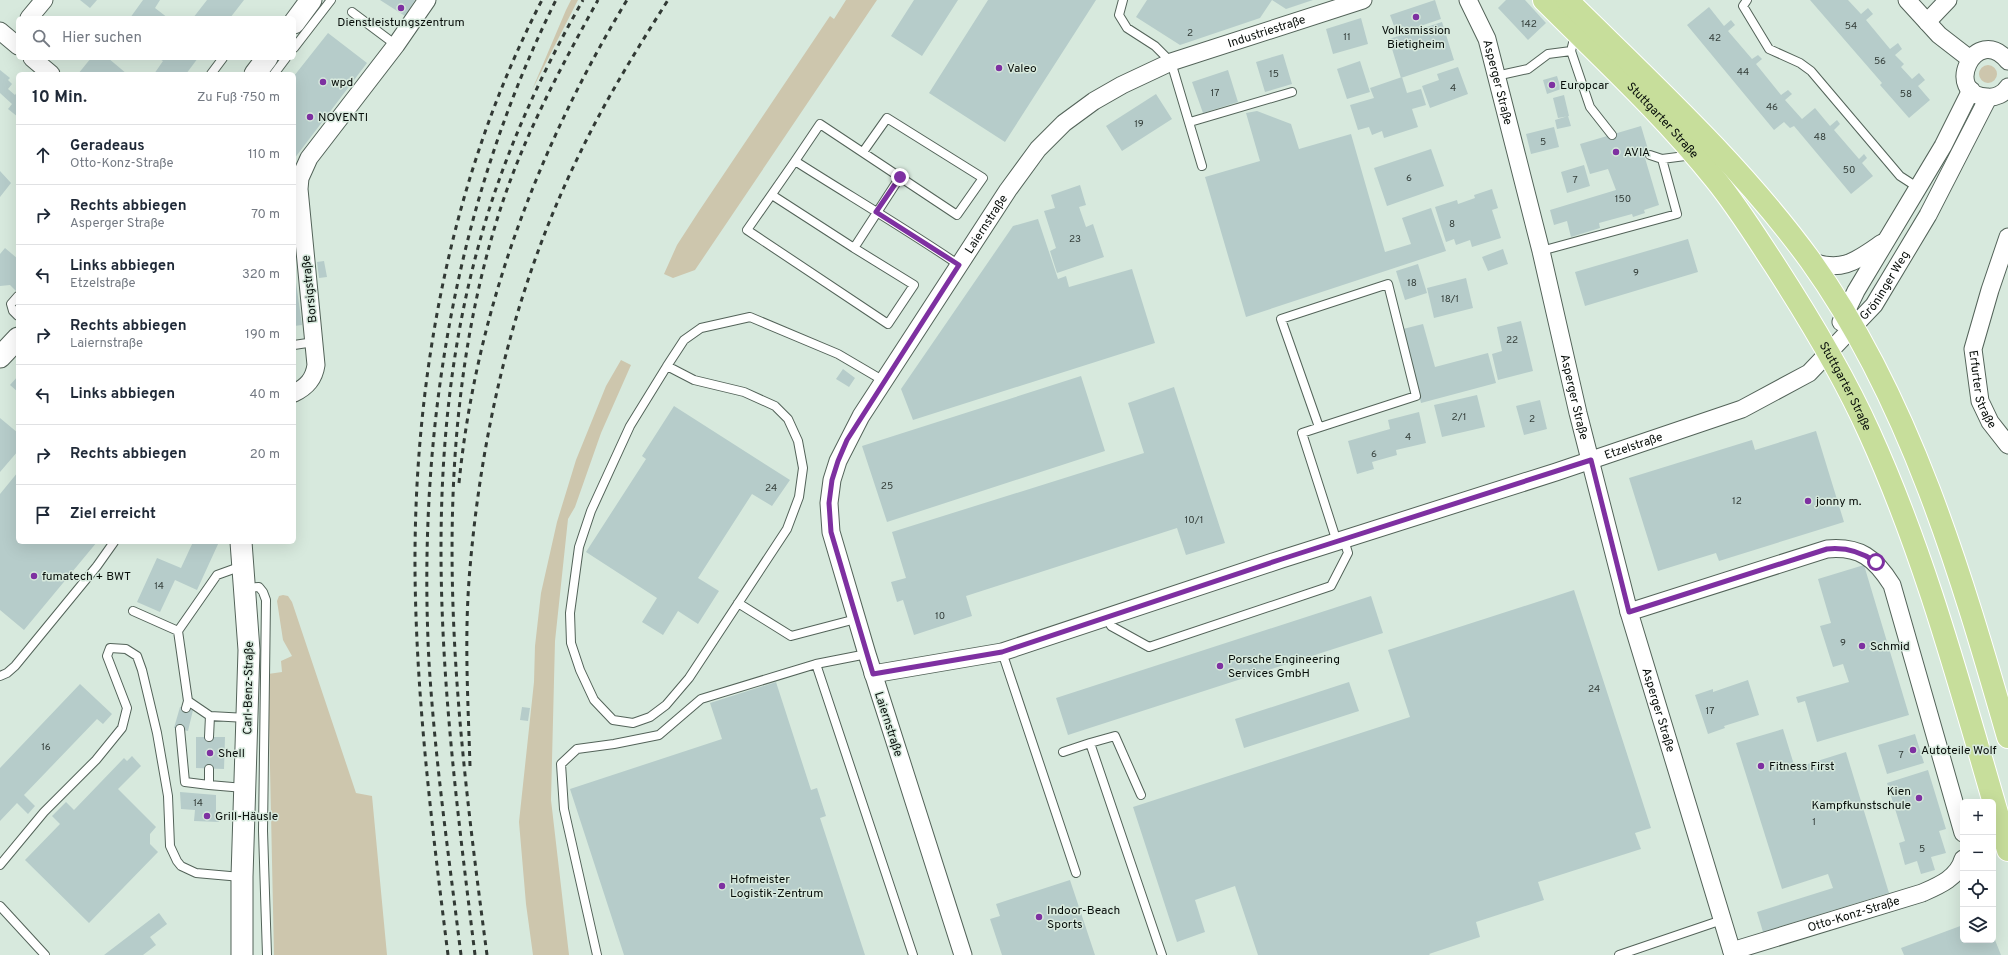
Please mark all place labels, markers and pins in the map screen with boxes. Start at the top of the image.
marker: Dienstleistungszentrum [396,3,406,13]
marker: Volksmission Bietigheim [1411,12,1421,22]
place label: Dienstleistungszentrum [337,15,465,31]
place label: Volksmission Bietigheim [1381,23,1451,53]
place label: Valeo [1007,61,1037,77]
marker: Valeo [994,63,1004,73]
place label: wpd [331,75,353,91]
marker: wpd [318,77,328,87]
place label: Europcar [1560,78,1609,94]
marker: Europcar [1547,80,1557,90]
place label: NOVENTI [318,110,368,126]
marker: NOVENTI [305,112,315,122]
place label: AVIA [1624,145,1650,161]
marker: AVIA [1611,147,1621,157]
place label: jonny m. [1815,494,1862,510]
marker: jonny m. [1803,496,1813,506]
place label: fumatech + BWT [42,569,131,585]
marker: fumatech + BWT [29,571,39,581]
place label: Schmid [1870,639,1910,655]
marker: Schmid [1857,641,1867,651]
place label: Porsche Engineering Services GmbH [1228,652,1340,682]
marker: Porsche Engineering Services GmbH [1215,661,1225,671]
place label: Autoteile Wolf [1921,743,1997,759]
marker: Autoteile Wolf [1908,745,1918,755]
place label: Shell [218,746,245,762]
marker: Shell [205,748,215,758]
place label: Fitness First [1769,759,1835,775]
marker: Fitness First [1756,761,1766,771]
place label: Kien Kampfkunstschule [1811,784,1911,814]
marker: Kien Kampfkunstschule [1914,793,1924,803]
place label: Grill-Häusle [215,809,278,825]
marker: Grill-Häusle [202,811,212,821]
place label: Hofmeister Logistik-Zentrum [730,872,823,902]
marker: Hofmeister Logistik-Zentrum [717,881,727,891]
place label: Indoor-Beach Sports [1047,903,1120,933]
marker: Indoor-Beach Sports [1034,912,1044,922]

